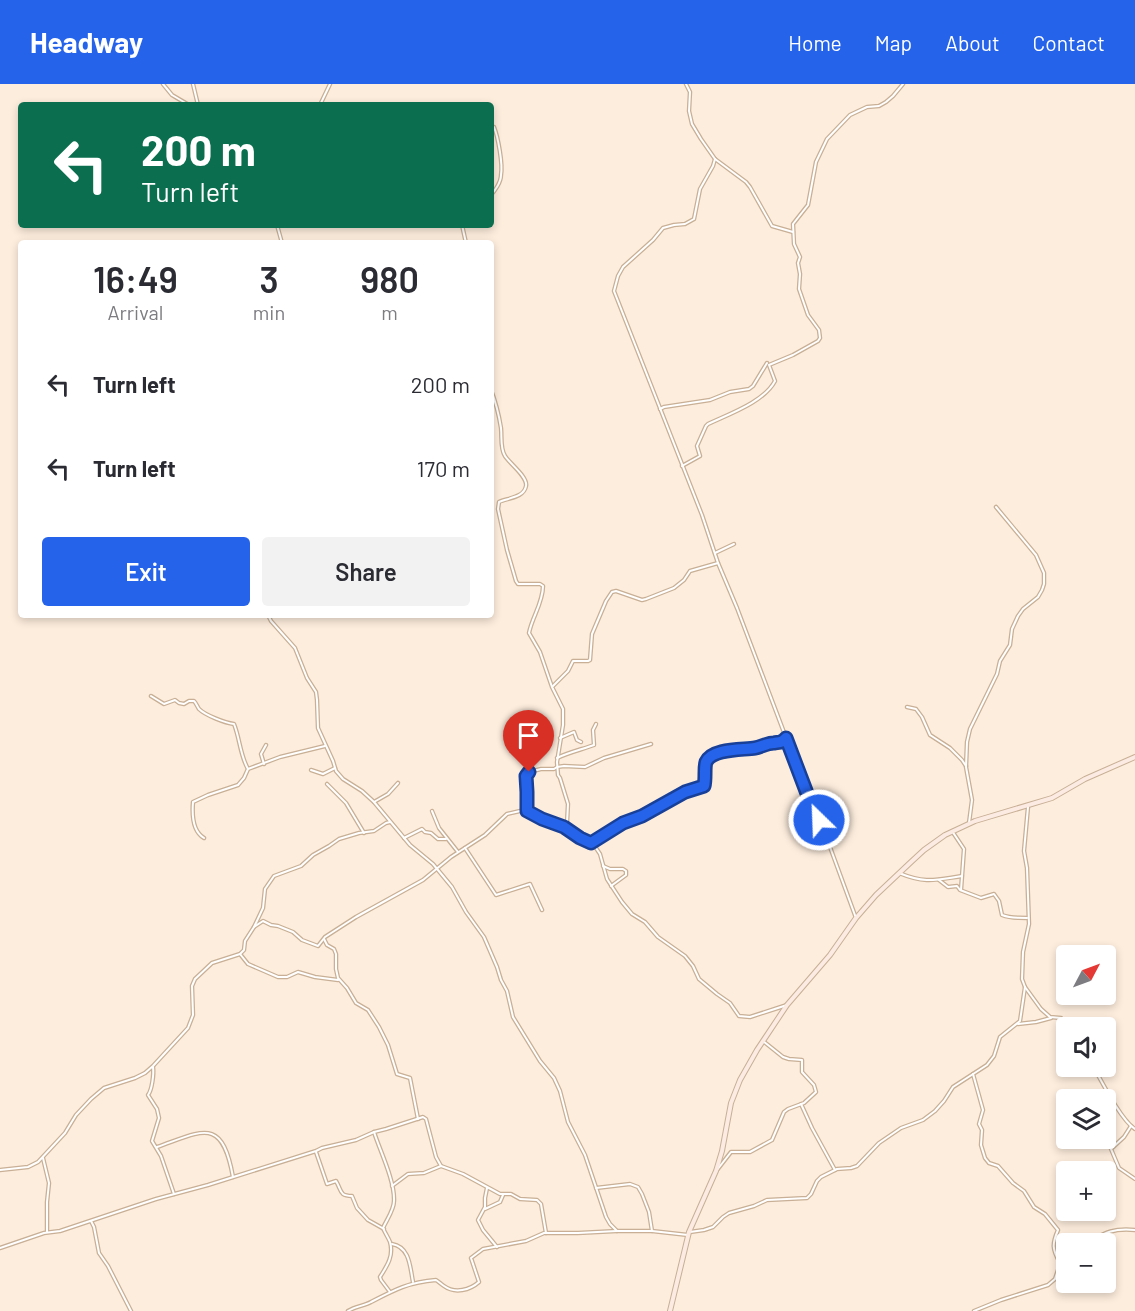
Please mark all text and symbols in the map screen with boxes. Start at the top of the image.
text: Headway [30,25,143,59]
text: Home [788,30,842,55]
text: Map [875,30,912,55]
text: About [945,30,1000,55]
text: Contact [1033,30,1105,55]
text: 200 m [141,124,256,174]
icon: left [42,126,120,204]
text: Turn left [141,175,239,207]
text: 16:49 [93,257,178,300]
text: 3 [259,257,279,300]
text: 980 [360,257,419,300]
text: Arrival [107,300,163,324]
text: min [253,300,285,324]
text: m [381,300,398,324]
icon: left [42,368,75,401]
text: Turn left [93,371,176,397]
text: 200 m [411,371,470,397]
icon: left [42,452,75,485]
text: Turn left [93,455,176,481]
text: 170 m [417,455,470,481]
button: Exit [42,537,250,606]
button: Share [262,537,470,606]
pin [503,710,554,772]
icon: arrive [512,719,545,752]
position arrow [787,788,851,852]
north arrow [1056,945,1116,1005]
map controls [1056,945,1116,1293]
button: sound [1056,1017,1116,1077]
button: layers [1056,1089,1116,1149]
button: + [1056,1161,1116,1221]
button: − [1056,1233,1116,1293]

